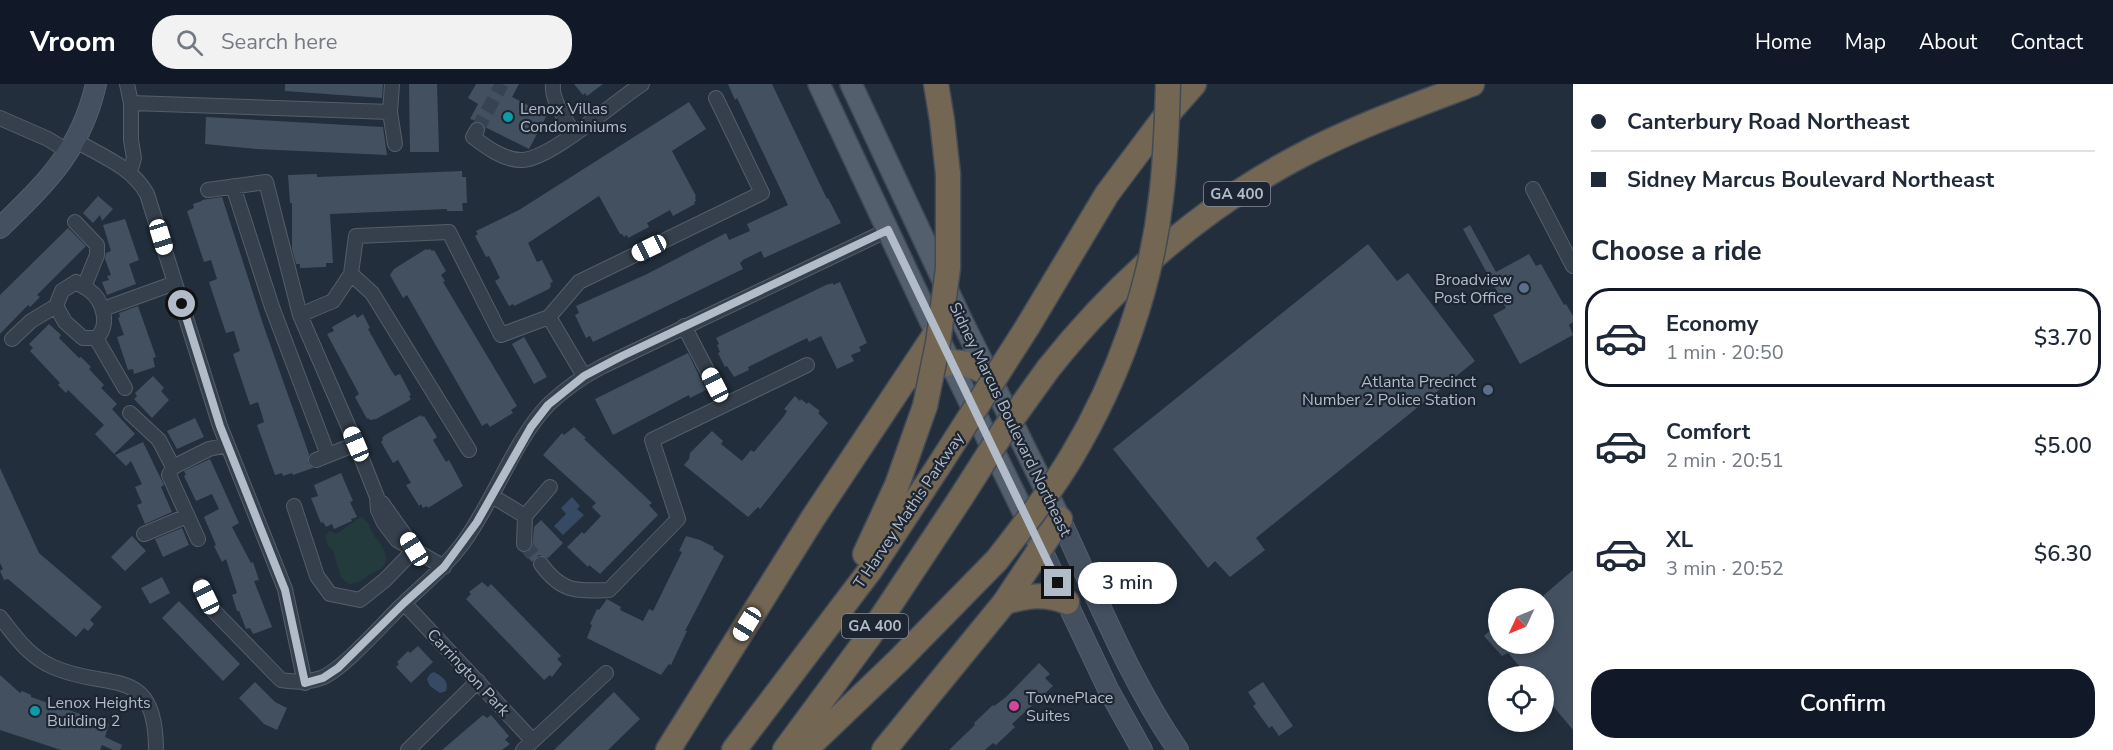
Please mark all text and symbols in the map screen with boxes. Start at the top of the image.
search box [152,15,572,69]
text: Vroom [30,23,116,61]
icon: search [173,26,206,59]
text: Search here [221,27,338,57]
text: Home [1755,28,1812,56]
text: Map [1845,28,1886,56]
text: About [1919,28,1977,56]
text: Contact [2010,28,2083,56]
place label: Lenox Villas Condominiums [520,98,627,138]
text: Canterbury Road Northeast [1627,107,1909,137]
marker: Lenox Villas Condominiums [501,110,515,124]
text: Sidney Marcus Boulevard Northeast [1627,165,1994,195]
road number: GA 400 [1204,182,1270,206]
car [147,217,175,257]
car [629,232,669,264]
text: Choose a ride [1591,233,1762,270]
place label: Broadview Post Office [1434,269,1513,309]
marker: Broadview Post Office [1517,281,1531,295]
route start [168,290,195,317]
street label: Sidney Marcus Boulevard Northeast [944,299,1077,540]
text: Economy [1666,309,1758,339]
icon: car [1594,311,1648,365]
text: $3.70 [2034,323,2092,353]
text: 1 min · 20:50 [1666,339,1784,366]
car [699,365,731,405]
place label: Atlanta Precinct Number 2 Police Station [1302,371,1476,411]
marker: Atlanta Precinct Number 2 Police Station [1481,383,1495,397]
text: Comfort [1666,417,1750,447]
icon: car [1594,419,1648,473]
car [341,424,371,464]
street label: T Harvey Mathis Parkway [848,428,970,593]
text: $5.00 [2034,431,2092,461]
text: 2 min · 20:51 [1666,447,1784,474]
text: XL [1666,525,1693,555]
icon: car [1594,527,1648,581]
car [397,529,431,569]
text: $6.30 [2034,539,2092,569]
text: 3 min · 20:52 [1666,555,1784,582]
callout: 3 min [1079,562,1178,604]
route end [1044,569,1071,596]
text: 3 min [1102,569,1153,596]
car [190,577,222,617]
north arrow [1488,588,1554,654]
map controls [1488,588,1554,732]
car [730,604,764,644]
road number: GA 400 [842,614,908,638]
street label: Carrington Park [422,624,515,722]
button: locate [1488,666,1554,732]
button: Confirm [1591,669,2095,738]
place label: TownePlace Suites [1026,687,1113,727]
place label: Lenox Heights Building 2 [47,692,151,732]
marker: TownePlace Suites [1007,699,1021,713]
marker: Lenox Heights Building 2 [28,704,42,718]

